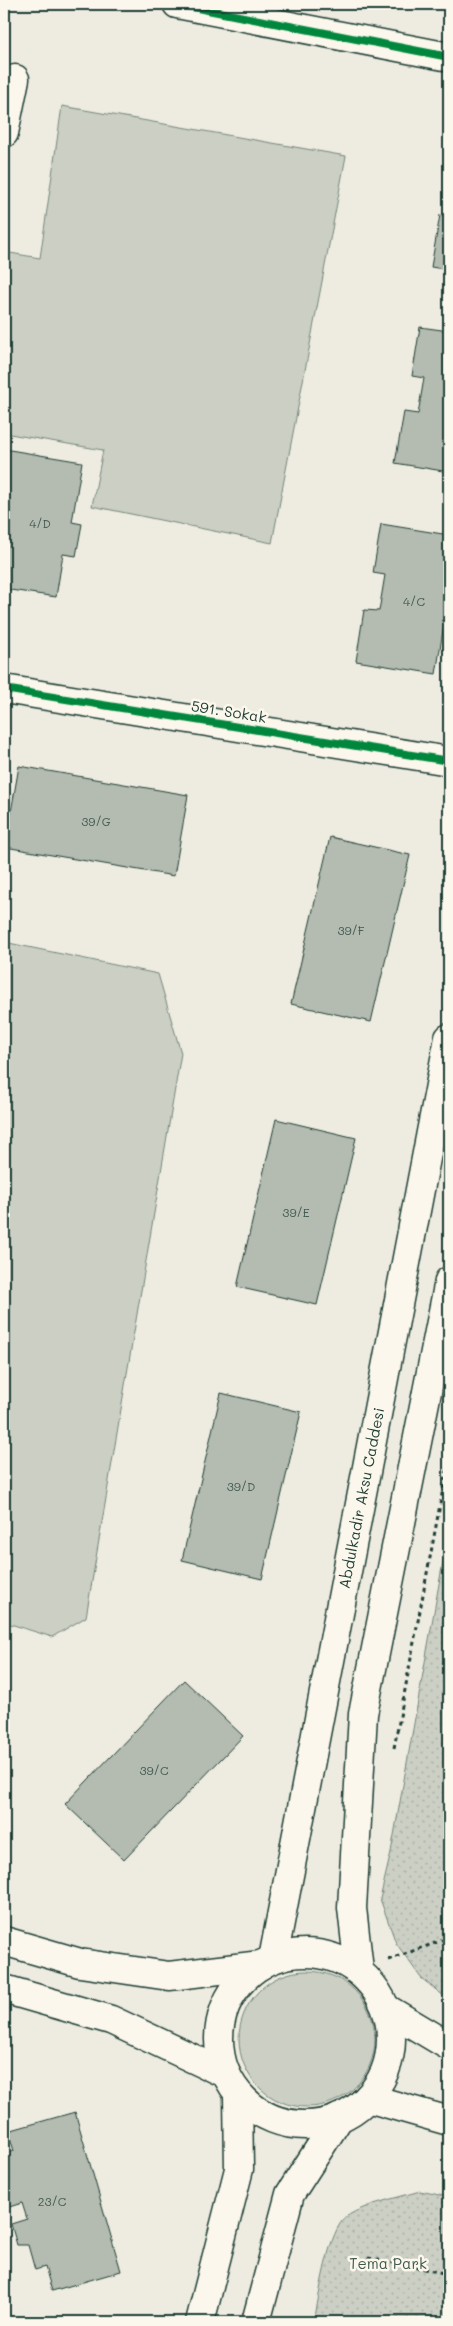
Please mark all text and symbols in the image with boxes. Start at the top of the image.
house number: 4/D [29,515,51,531]
house number: 4/C [403,593,425,609]
street label: 591. Sokak [190,695,268,727]
house number: 39/G [81,813,111,829]
house number: 39/F [337,922,365,938]
house number: 39/E [282,1204,310,1220]
street label: Abdulkadir Aksu Caddesi [334,1406,388,1590]
house number: 39/D [227,1478,255,1494]
house number: 39/C [140,1762,169,1778]
house number: 23/C [38,2193,67,2209]
park label: Tema Park [349,2253,427,2273]

